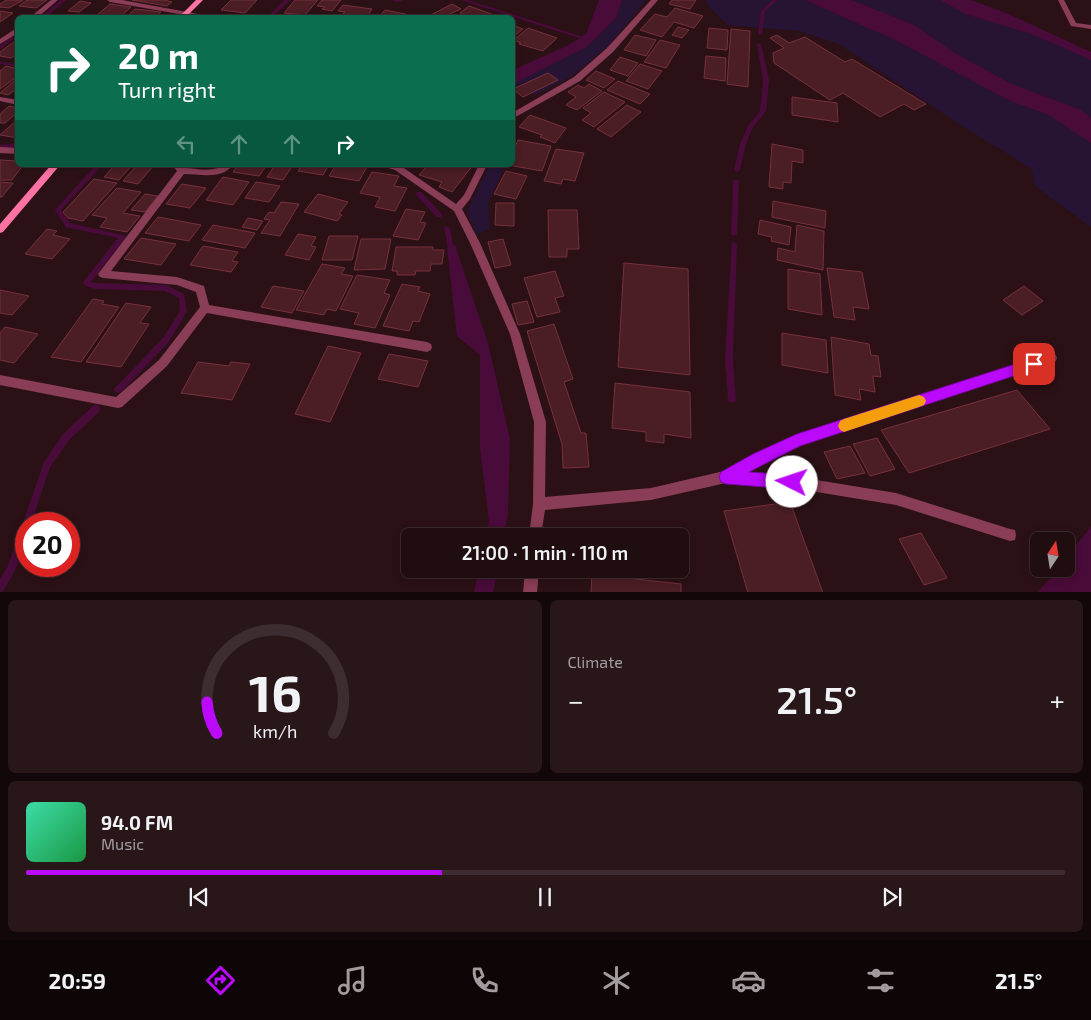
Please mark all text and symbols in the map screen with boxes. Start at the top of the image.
text: 20 m [118,34,199,76]
icon: right [35,35,100,100]
text: Turn right [118,76,216,102]
icon: left [172,130,200,158]
icon: ahead [225,130,253,158]
icon: ahead [278,130,306,158]
icon: right [331,130,359,158]
pin [1013,343,1055,385]
icon: arrive [1020,350,1048,378]
position arrow [765,455,817,507]
speed limit sign: 20 [15,512,80,577]
north arrow [1030,532,1075,578]
map controls [1030,532,1075,577]
text: 21:00 · 1 min · 110 m [462,541,628,564]
text: Climate [568,652,623,671]
text: 16 [248,660,301,722]
text: 21.5° [776,676,857,722]
text: − [568,683,584,717]
text: + [1050,683,1065,717]
text: km/h [253,720,297,742]
text: 94.0 FM [101,811,173,834]
text: Music [101,834,144,853]
icon: previous [185,883,213,911]
icon: pause [531,883,559,911]
icon: next [878,883,906,911]
icon: directions [203,963,238,998]
icon: music [335,963,370,998]
icon: phone [467,963,502,998]
icon: climate [599,963,634,998]
icon: car [731,963,766,998]
icon: filters [863,963,898,998]
text: 20:59 [49,967,106,993]
text: 21.5° [995,967,1042,993]

